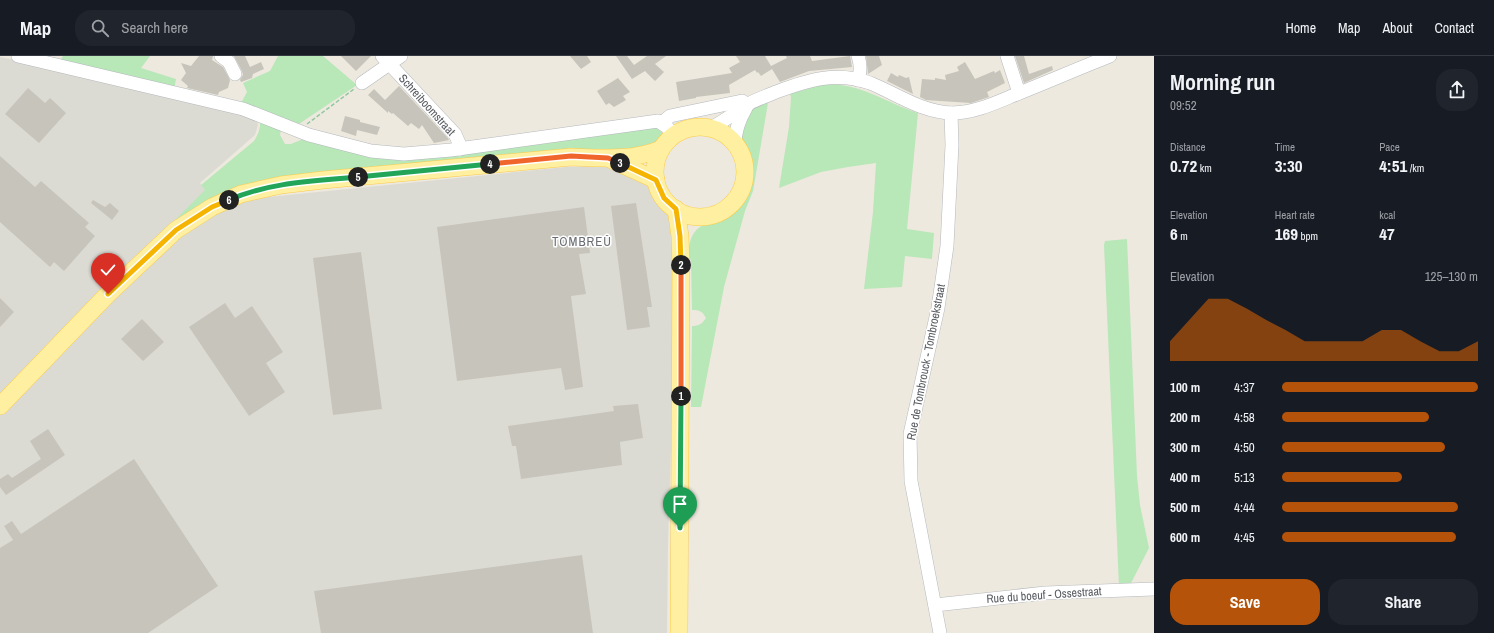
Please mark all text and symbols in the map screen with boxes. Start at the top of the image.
search box [75,10,355,46]
text: Map [20,15,51,41]
icon: search [89,17,111,39]
text: Search here [121,17,188,38]
text: Home [1285,19,1316,37]
text: Map [1338,19,1360,37]
text: About [1382,19,1412,37]
text: Contact [1434,19,1474,37]
text: Morning run [1170,67,1275,97]
button: share [1436,69,1478,111]
street label: Schreiboomstraat [395,71,459,139]
text: 09:52 [1170,97,1197,114]
text: Distance [1170,140,1206,154]
text: Time [1275,140,1295,154]
text: Pace [1379,140,1400,154]
pin: 3 [610,153,630,173]
pin: 4 [480,154,500,174]
text: 0.72 [1170,154,1197,177]
text: 3:30 [1275,154,1303,177]
text: 4:51 [1379,154,1407,177]
text: 3 [617,156,623,170]
text: 4 [487,157,493,171]
text: km [1197,161,1212,175]
text: /km [1407,161,1424,175]
pin: 5 [348,167,368,187]
text: 5 [355,170,361,184]
pin: 6 [219,190,239,210]
text: 6 [226,193,232,207]
text: Elevation [1170,208,1208,222]
text: Heart rate [1275,208,1315,222]
text: kcal [1379,208,1395,222]
text: 6 [1170,222,1178,245]
text: 169 [1275,222,1298,245]
text: 47 [1379,222,1395,245]
text: m [1178,229,1188,243]
text: bpm [1298,229,1318,243]
district label: TOMBREÛ [552,233,612,250]
pin [91,253,125,294]
pin: 2 [671,255,691,275]
text: 2 [678,258,684,272]
icon: check [97,259,119,281]
text: Elevation [1170,268,1214,285]
text: 125–130 m [1425,268,1478,285]
street label: Rue de Tombrouck - Tombroekstraat [903,282,949,441]
text: 100 m [1170,379,1200,396]
text: 4:37 [1234,379,1255,396]
pin: 1 [671,386,691,406]
text: 1 [678,389,684,403]
text: 200 m [1170,409,1200,426]
text: 4:58 [1234,409,1255,426]
text: 300 m [1170,439,1200,456]
text: 4:50 [1234,439,1255,456]
text: 400 m [1170,469,1200,486]
text: 5:13 [1234,469,1255,486]
pin [663,487,697,528]
icon: arrive [669,493,691,515]
text: 500 m [1170,499,1200,516]
text: 4:44 [1234,499,1255,516]
text: 600 m [1170,529,1200,546]
text: 4:45 [1234,529,1255,546]
button: Save [1170,579,1320,625]
button: Share [1328,579,1478,625]
street label: Rue du boeuf - Ossestraat [986,583,1102,607]

